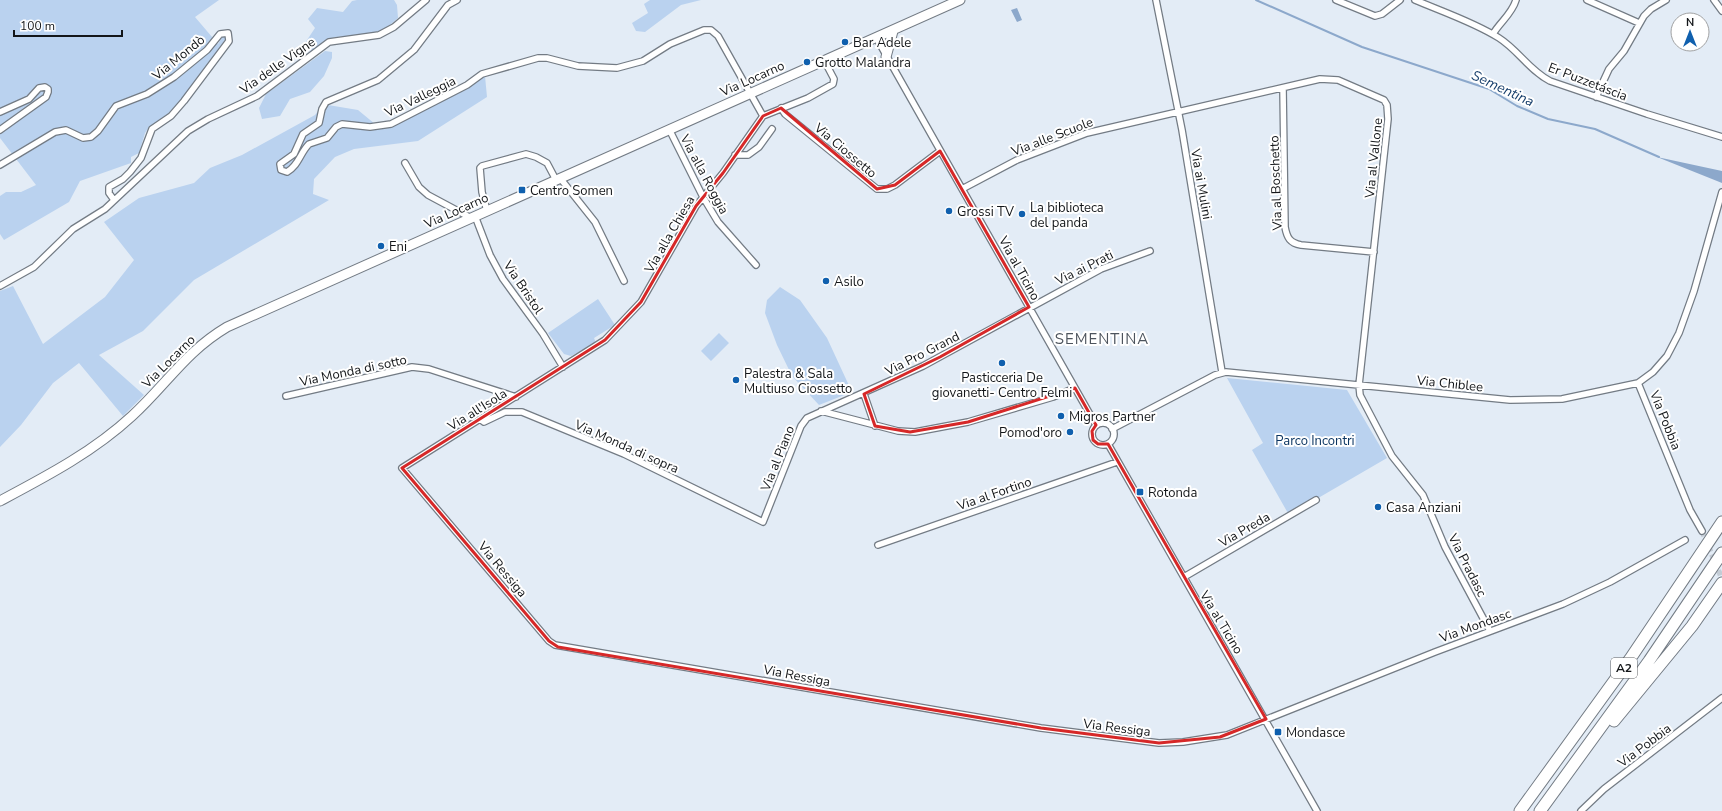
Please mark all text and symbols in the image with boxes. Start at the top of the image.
scale bar [14,12,122,38]
north arrow [1670,12,1710,52]
text: N [1686,15,1694,30]
text: 100 m [20,18,55,34]
street label: Via Mondò [148,31,209,85]
street label: Via delle Vigne [235,33,319,99]
place label: Bar Adele [853,34,911,52]
marker: Bar Adele [840,37,850,47]
place label: Grotto Malandra [815,54,911,72]
street label: Via Locarno [717,57,787,101]
marker: Grotto Malandra [802,57,812,67]
street label: Er Puzzetáscia [1545,59,1630,105]
water label: Sementina [1468,66,1537,111]
street label: Via Valleggia [381,72,459,122]
street label: Via alle Scuole [1008,113,1096,161]
street label: Via al Vallone [1361,117,1387,200]
street label: Via Ciossetto [809,119,881,182]
street label: Via alla Roggia [675,131,733,218]
street label: Via al Boschetto [1265,135,1287,232]
street label: Via ai Mulini [1186,147,1216,221]
place label: Centro Somen [530,182,613,200]
marker: Centro Somen [517,185,527,195]
street label: Via Locarno [421,189,491,233]
street label: Via alla Chiesa [640,193,699,277]
place label: La biblioteca del panda [1030,199,1104,232]
place label: Grossi TV [957,203,1014,221]
marker: Grossi TV [944,206,954,216]
marker: La biblioteca del panda [1017,209,1027,219]
street label: Via al Ticino [994,232,1044,304]
place label: Eni [389,238,407,256]
marker: Eni [376,241,386,251]
street label: Via ai Prati [1051,246,1117,290]
street label: Via Bristol [498,257,548,318]
place label: Asilo [834,273,864,291]
marker: Asilo [821,276,831,286]
street label: Via Pro Grand [881,327,963,381]
district label: SEMENTINA [1055,329,1149,349]
street label: Via Locarno [137,331,199,393]
street label: Via Monda di sotto [297,351,408,391]
marker: Pasticceria De giovanetti- Centro Felmi [997,358,1007,368]
place label: Palestra & Sala Multiuso Ciossetto [744,365,852,398]
place label: Pasticceria De giovanetti- Centro Felmi [932,369,1072,402]
street label: Via Chiblee [1415,371,1484,396]
marker: Palestra & Sala Multiuso Ciossetto [731,375,741,385]
street label: Via all'Isola [444,385,511,436]
street label: Via Pobbia [1645,387,1685,453]
place label: Migros Partner [1069,408,1156,426]
marker: Migros Partner [1056,411,1066,421]
street label: Via Monda di sopra [571,415,682,478]
street label: Via al Piano [756,423,799,495]
place label: Pomod'oro [999,424,1062,442]
marker: Pomod'oro [1065,427,1075,437]
park label: Parco Incontri [1275,432,1355,450]
street label: Via al Fortino [954,473,1034,515]
place label: Rotonda [1148,484,1197,502]
marker: Rotonda [1135,487,1145,497]
place label: Casa Anziani [1386,499,1461,517]
marker: Casa Anziani [1373,502,1383,512]
street label: Via Preda [1215,508,1273,552]
street label: Via Pradasc [1443,530,1491,600]
street label: Via Ressiga [473,537,531,601]
street label: Via al Ticino [1195,587,1247,657]
street label: Via Mondasc [1436,605,1514,648]
road number: A2 [1611,658,1637,678]
street label: Via Ressiga [761,660,832,691]
street label: Via Ressiga [1081,715,1152,741]
street label: Via Pobbia [1613,720,1675,772]
place label: Mondasce [1286,724,1345,742]
marker: Mondasce [1273,727,1283,737]

